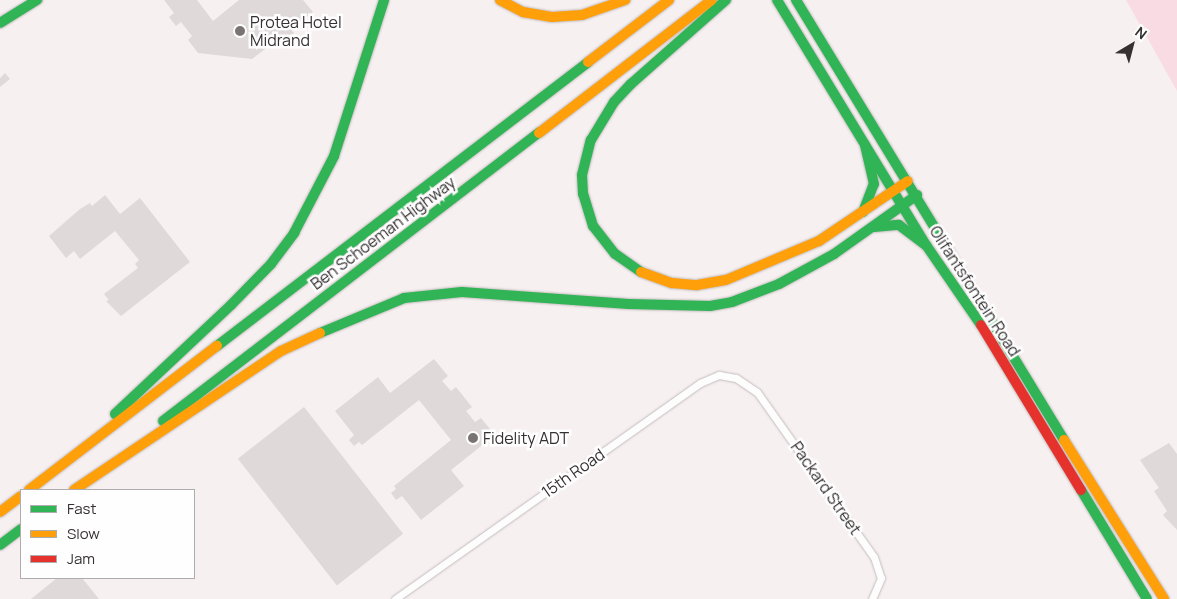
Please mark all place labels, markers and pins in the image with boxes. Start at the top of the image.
place label: Protea Hotel Midrand [250,12,342,50]
marker: Protea Hotel Midrand [234,25,246,37]
place label: Fidelity ADT [483,428,569,448]
marker: Fidelity ADT [467,432,479,444]

